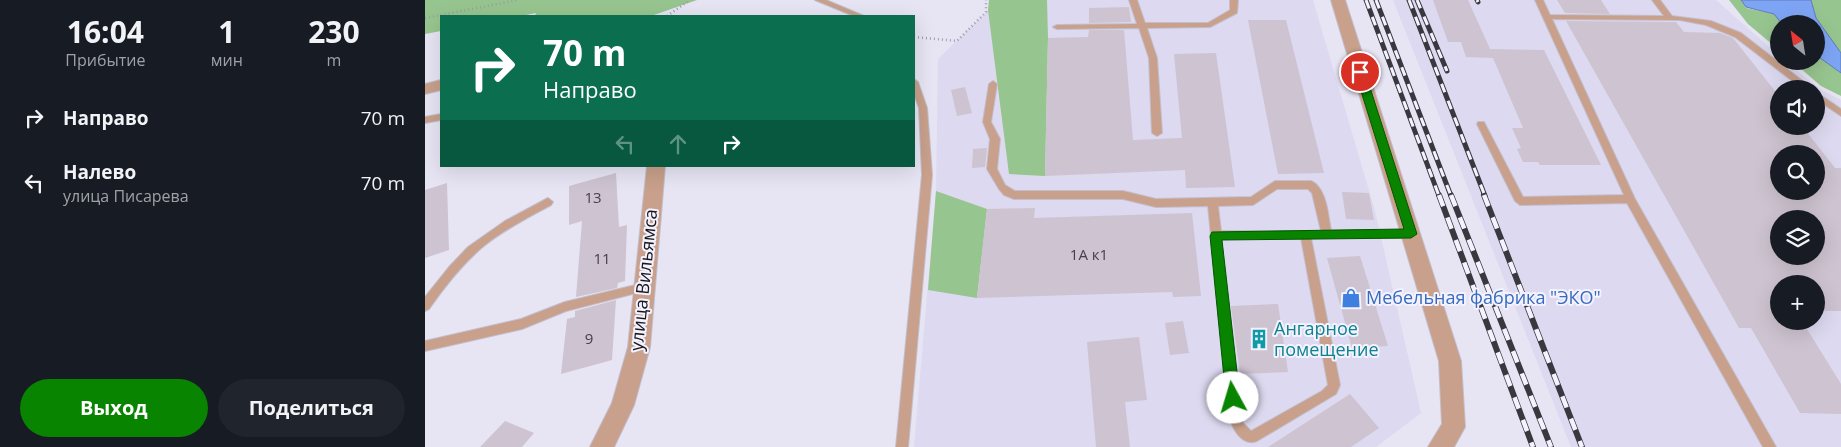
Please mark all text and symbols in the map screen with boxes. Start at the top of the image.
text: 16:04 [67,11,144,52]
text: 1 [218,11,235,52]
text: 230 [308,11,360,52]
north arrow [1770,15,1825,70]
map controls [1770,15,1825,330]
text: 70 m [543,29,626,76]
icon: right [460,35,525,100]
text: Прибытие [65,49,145,71]
text: мин [211,49,243,71]
text: m [327,49,341,71]
pin [1339,51,1381,93]
icon: arrive [1346,58,1374,86]
text: Направо [543,74,637,104]
button: sound [1770,80,1825,135]
icon: right [20,104,48,132]
text: Направо [63,105,149,131]
text: 70 m [361,105,405,131]
icon: left [611,130,639,158]
icon: ahead [664,130,692,158]
icon: right [717,130,745,158]
button: search [1770,145,1825,200]
text: Налево [63,159,136,185]
icon: left [20,169,48,197]
text: 70 m [361,170,405,196]
text: улица Писарева [63,185,189,207]
house number: 13 [584,187,602,207]
street label: улица Вильямса [624,208,662,352]
button: layers [1770,210,1825,265]
house number: 1А к1 [1070,244,1108,264]
house number: 11 [593,248,611,268]
button: + [1770,275,1825,330]
place label: Мебельная фабрика "ЭКО" [1366,285,1601,309]
shop icon: Мебельная фабрика "ЭКО" [1340,287,1362,309]
place label: Ангарное помещение [1274,316,1379,361]
house number: 9 [585,328,593,348]
building icon: Ангарное помещение [1248,328,1270,350]
position arrow [1206,371,1258,423]
button: Выход [20,379,208,437]
button: Поделиться [218,379,405,437]

